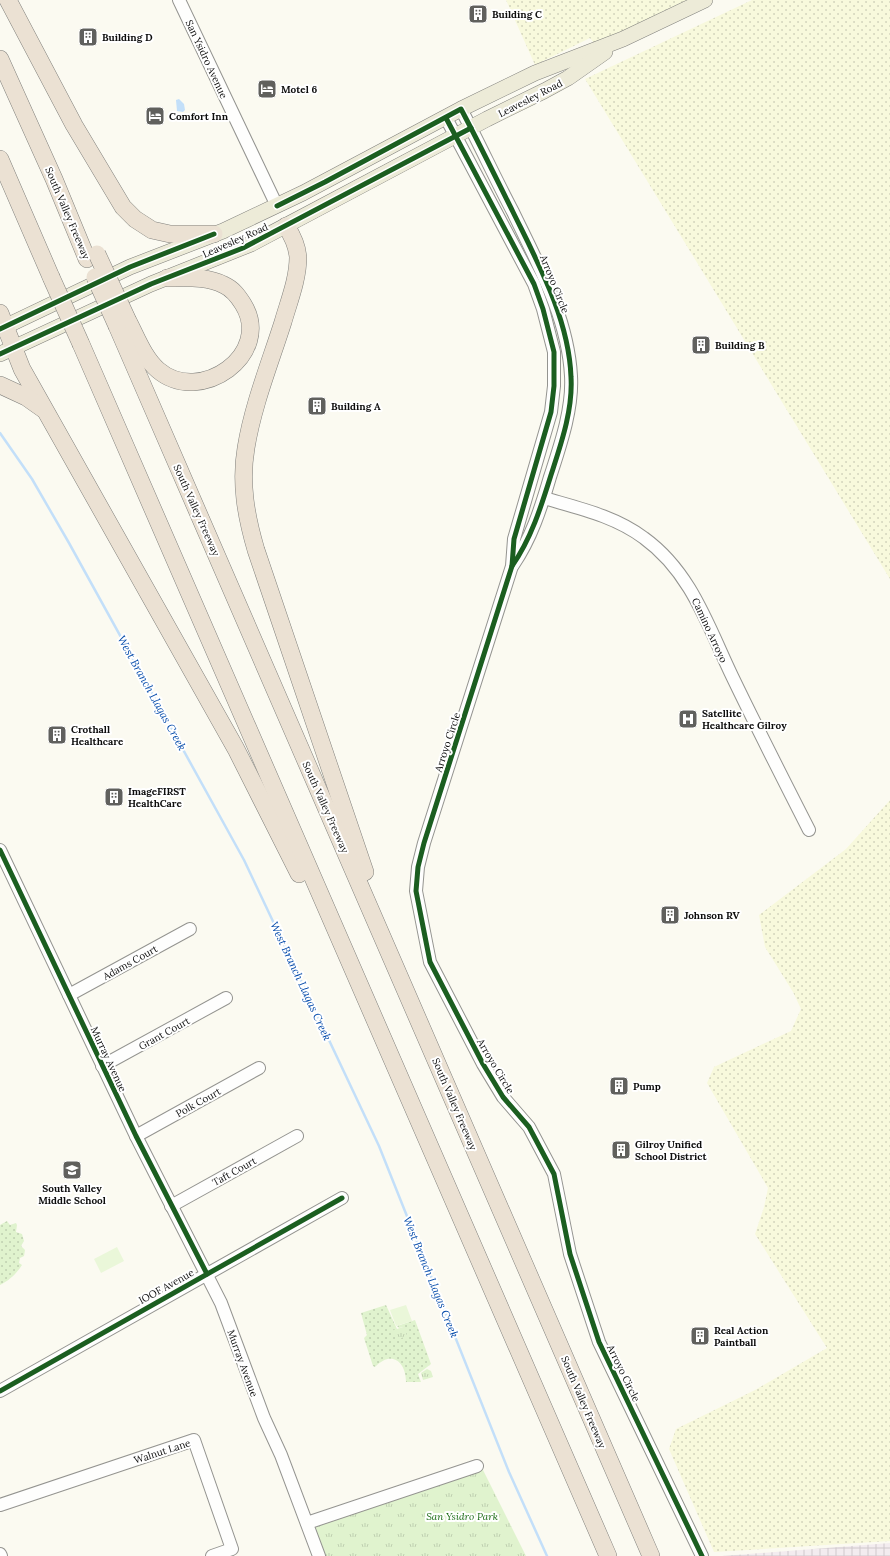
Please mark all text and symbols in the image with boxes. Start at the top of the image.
building icon: Building C [467,3,489,25]
place label: Building C [492,8,542,21]
street label: San Ysidro Avenue [183,18,231,101]
building icon: Building D [77,26,99,48]
place label: Building D [102,31,153,44]
street label: Leavesley Road [496,77,565,120]
hotel icon: Motel 6 [256,78,278,100]
place label: Motel 6 [281,83,317,96]
hotel icon: Comfort Inn [144,105,166,127]
place label: Comfort Inn [169,110,229,123]
street label: South Valley Freeway [42,165,93,262]
street label: Leavesley Road [200,220,270,261]
street label: Arroyo Circle [537,252,572,316]
building icon: Building B [690,334,712,356]
place label: Building B [715,339,765,352]
building icon: Building A [306,395,328,417]
place label: Building A [331,400,381,413]
street label: South Valley Freeway [171,462,223,559]
street label: Camino Arroyo [689,596,730,665]
water label: West Branch Llagas Creek [115,633,190,753]
place label: Satellite Healthcare Gilroy [702,707,787,732]
hospital icon: Satellite Healthcare Gilroy [677,708,699,730]
street label: Arroyo Circle [431,710,463,775]
place label: Crothall Healthcare [71,723,124,748]
building icon: Crothall Healthcare [46,724,68,746]
street label: South Valley Freeway [300,759,352,856]
place label: ImageFIRST HealthCare [128,785,186,810]
building icon: ImageFIRST HealthCare [103,786,125,808]
building icon: Johnson RV [659,904,681,926]
place label: Johnson RV [684,909,741,922]
water label: West Branch Llagas Creek [267,919,335,1043]
street label: Adams Court [100,942,160,983]
street label: Grant Court [136,1014,192,1053]
street label: Murray Avenue [88,1024,130,1094]
street label: Arroyo Circle [474,1036,517,1097]
street label: South Valley Freeway [429,1056,480,1153]
building icon: Pump [608,1075,630,1097]
place label: Pump [633,1080,661,1093]
street label: Polk Court [173,1085,223,1120]
place label: Gilroy Unified School District [635,1138,707,1163]
building icon: Gilroy Unified School District [610,1139,632,1161]
street label: Taft Court [210,1154,259,1189]
school or university icon: South Valley Middle School [61,1159,83,1181]
place label: South Valley Middle School [38,1182,106,1207]
water label: West Branch Llagas Creek [400,1214,462,1340]
street label: IOOF Avenue [136,1266,197,1307]
place label: Real Action Paintball [714,1324,769,1349]
building icon: Real Action Paintball [689,1325,711,1347]
street label: Murray Avenue [224,1328,261,1399]
street label: Arroyo Circle [604,1342,643,1404]
street label: South Valley Freeway [558,1354,609,1451]
street label: Walnut Lane [132,1436,193,1467]
park label: San Ysidro Park [426,1510,498,1523]

